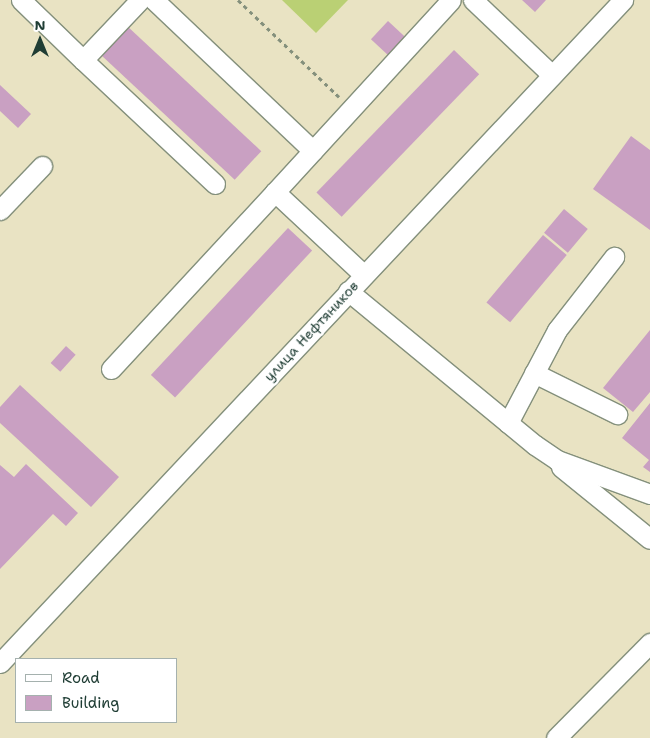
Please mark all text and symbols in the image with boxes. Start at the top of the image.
north arrow [15,15,65,65]
text: N [34,16,46,34]
street label: улица Нефтяников [260,278,362,384]
legend [15,658,178,723]
text: Road [62,668,100,688]
text: Building [62,693,119,713]

